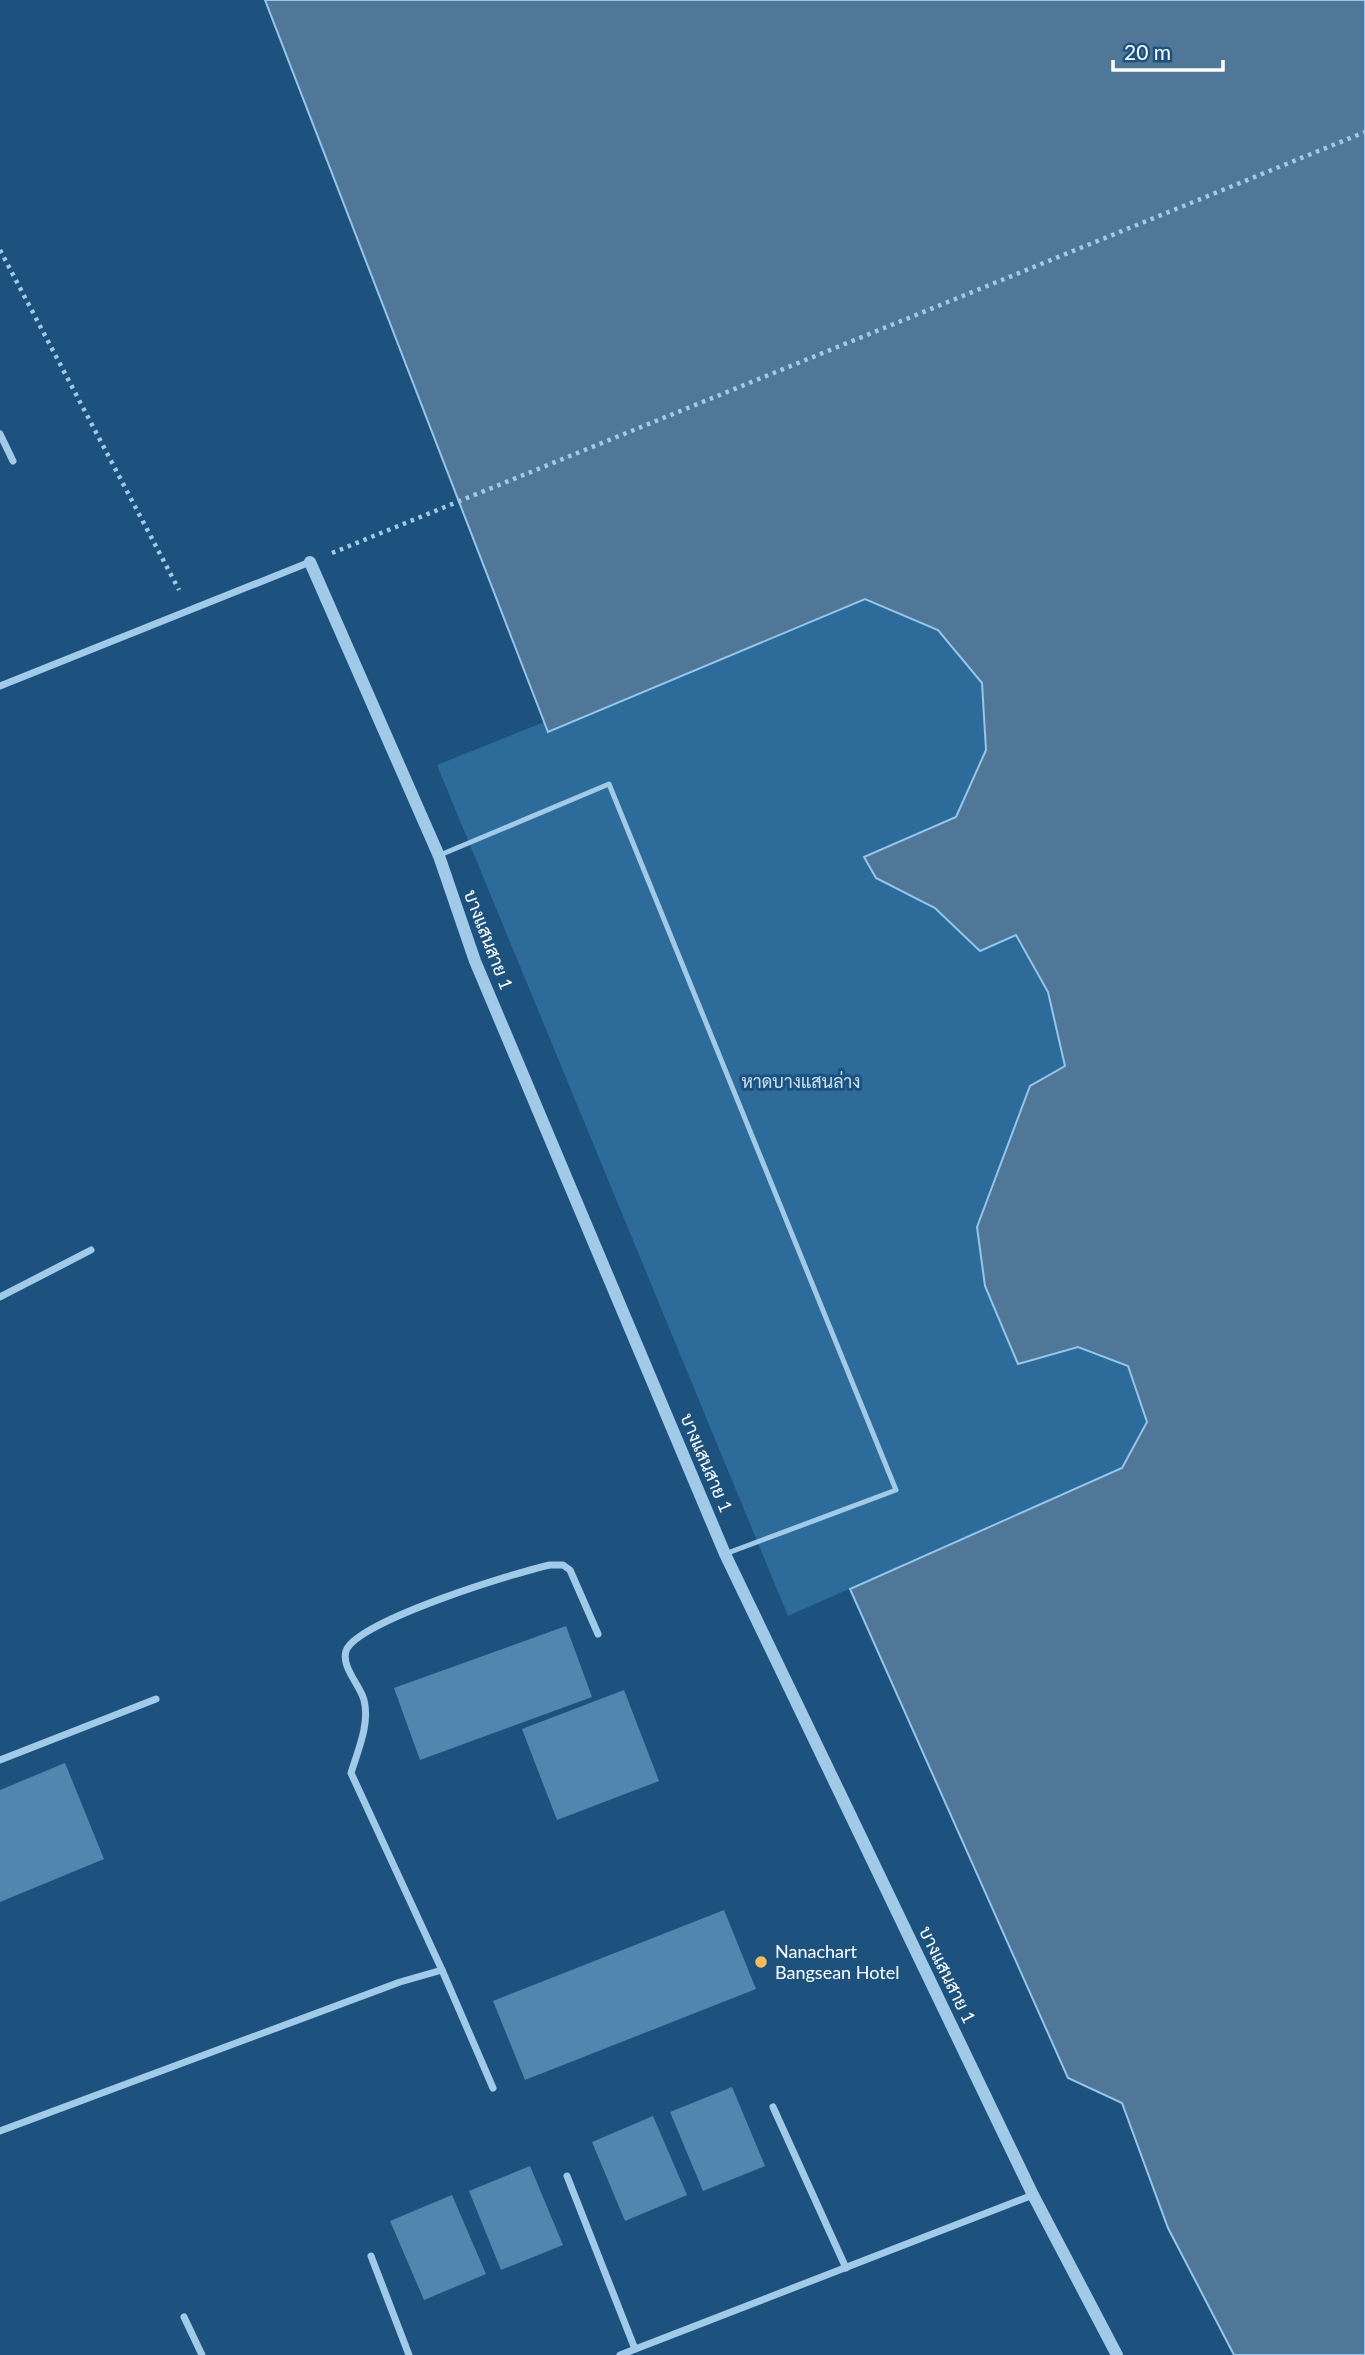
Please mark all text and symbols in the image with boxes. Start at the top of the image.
scale bar [1113,28,1223,72]
text: 20 m [1124,39,1171,64]
street label: บางแสนสาย 1 [460,887,518,993]
park label: หาดบางแสนล่าง [741,1070,861,1092]
street label: บางแสนสาย 1 [676,1410,738,1515]
street label: บางแสนสาย 1 [915,1922,981,2027]
place label: Nanachart Bangsean Hotel [775,1940,899,1983]
marker: Nanachart Bangsean Hotel [753,1954,769,1970]

